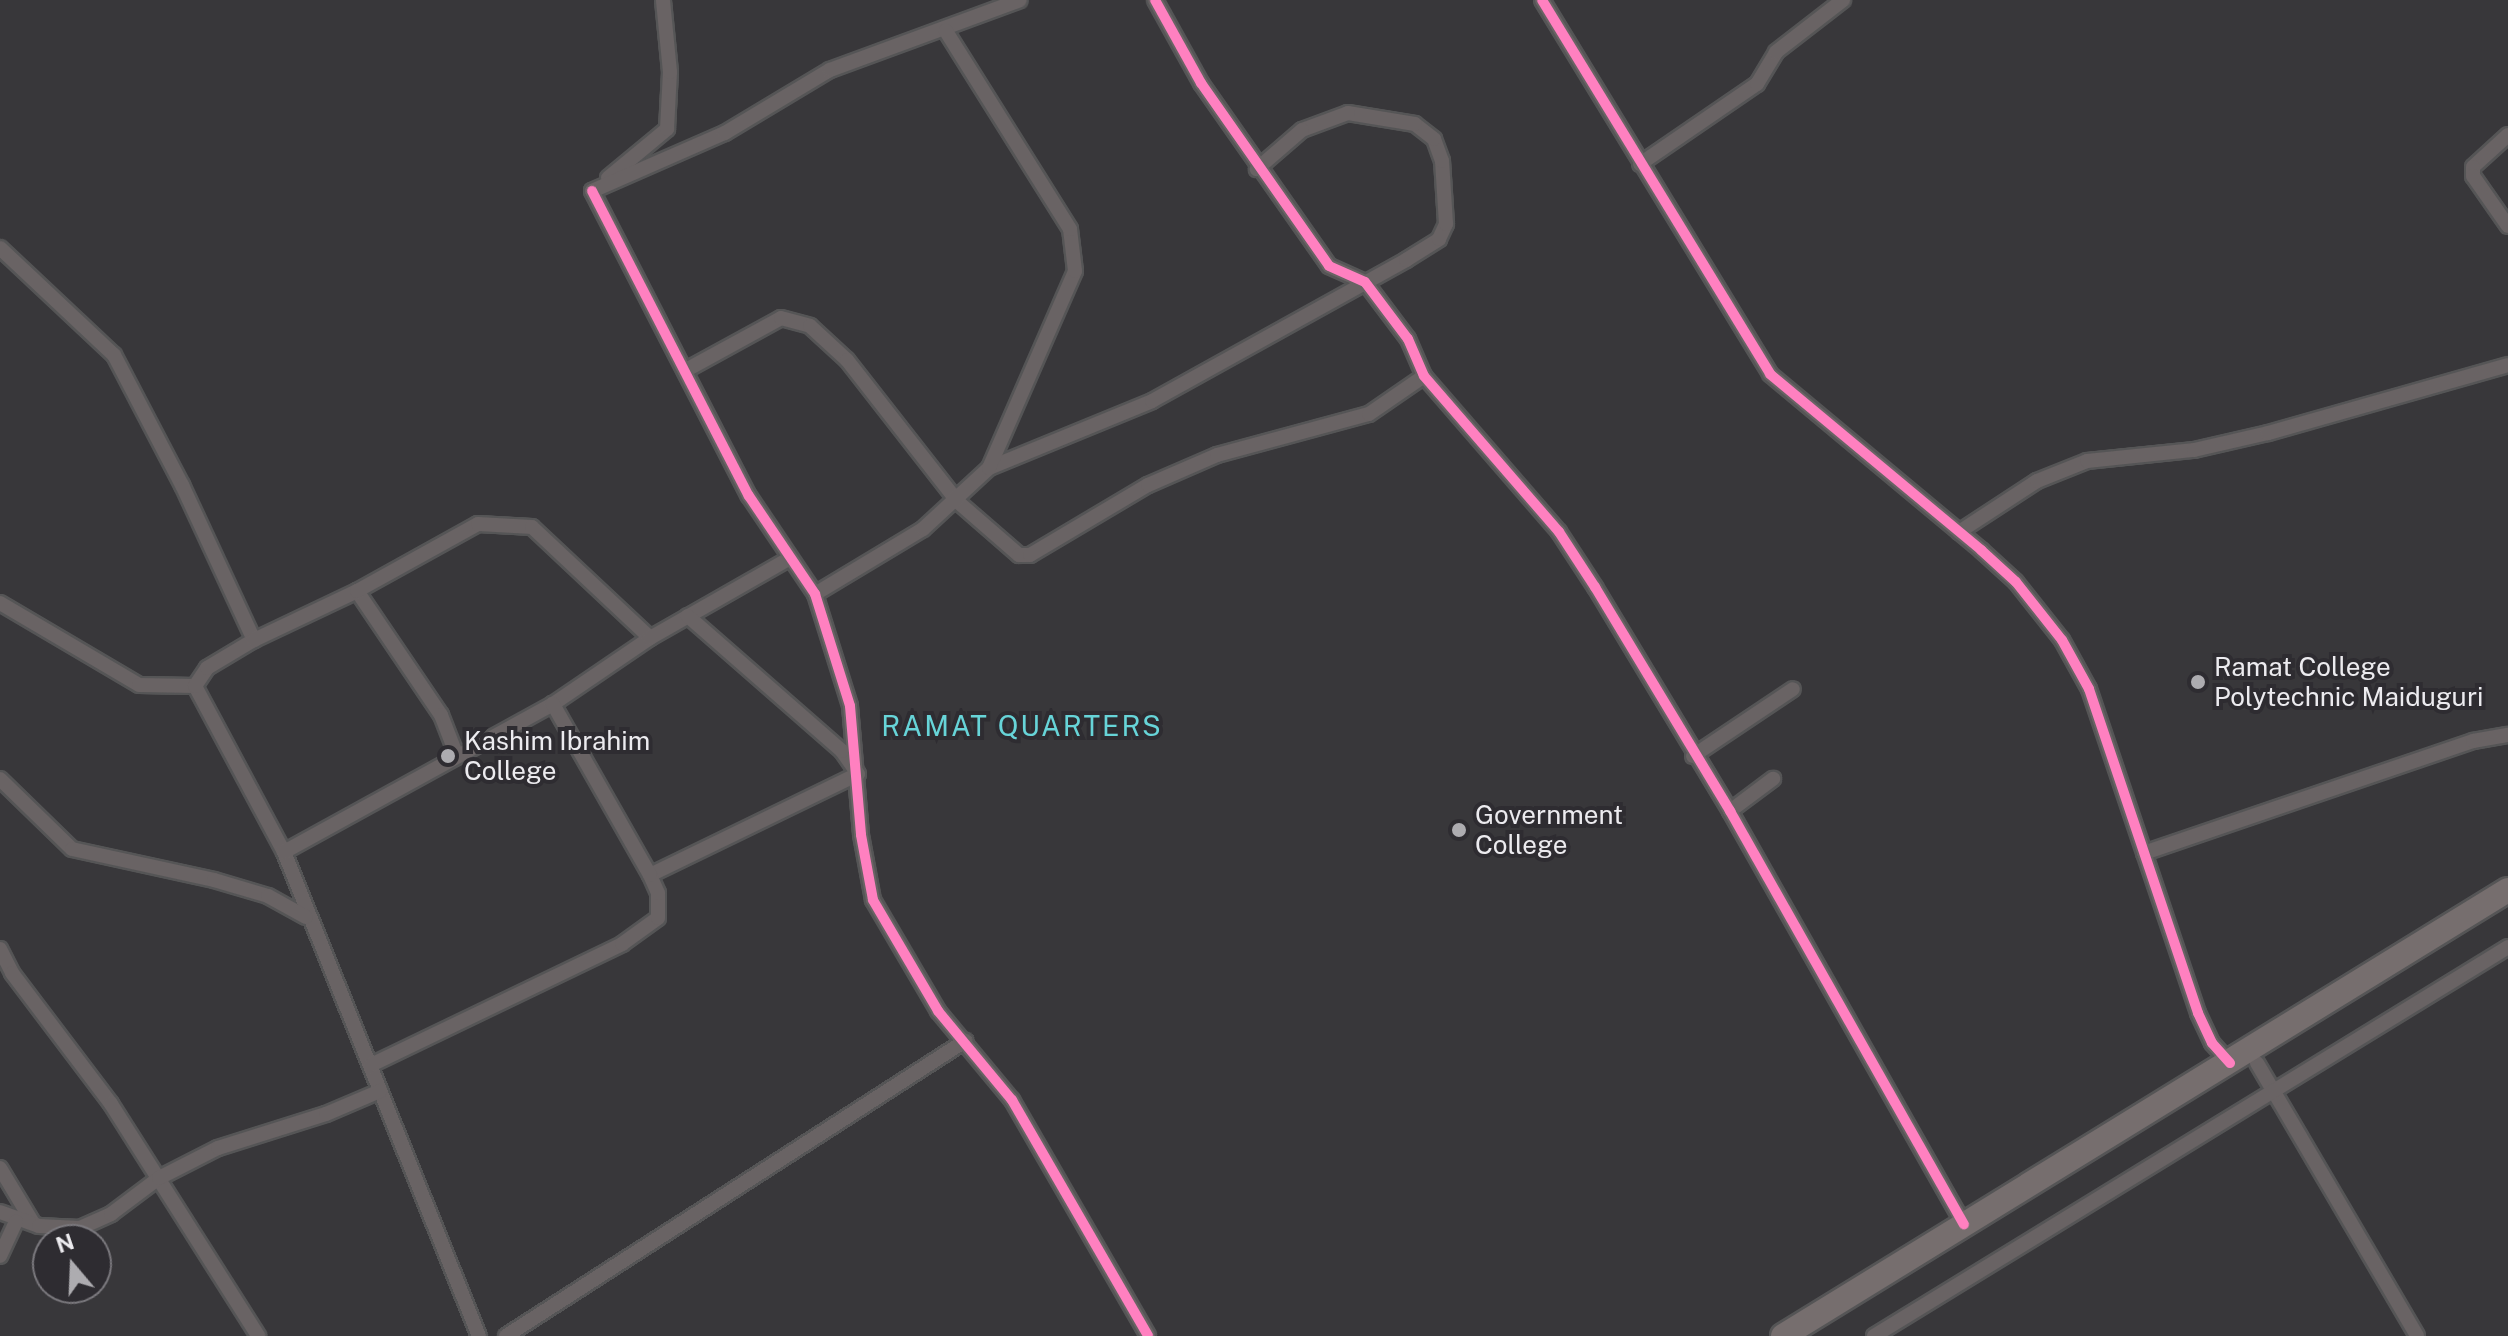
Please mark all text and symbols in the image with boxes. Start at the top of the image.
place label: Ramat College Polytechnic Maiduguri [2214,651,2484,712]
marker: Ramat College Polytechnic Maiduguri [2189,673,2207,691]
district label: RAMAT QUARTERS [881,709,1163,743]
place label: Kashim Ibrahim College [464,725,650,786]
marker: Kashim Ibrahim College [439,747,457,765]
place label: Government College [1475,799,1623,860]
marker: Government College [1450,821,1468,839]
north arrow [32,1224,112,1304]
text: N [52,1228,77,1258]

